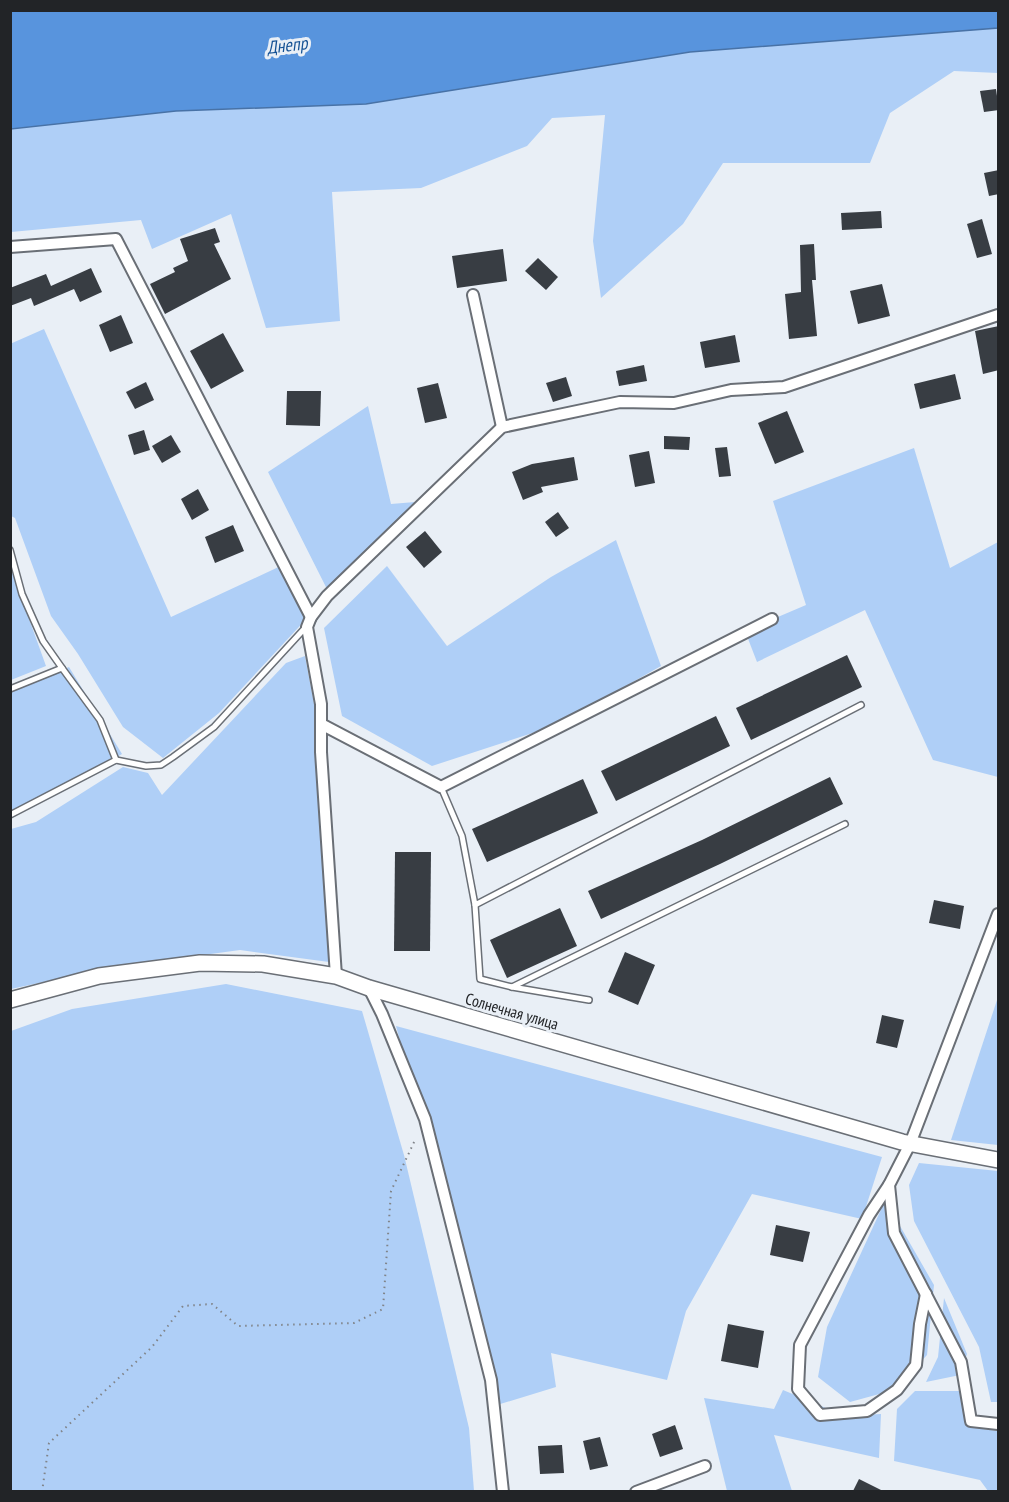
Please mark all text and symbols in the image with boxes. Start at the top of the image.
water label: Днепр [264,31,310,59]
street label: Солнечная улица [463,988,561,1034]

